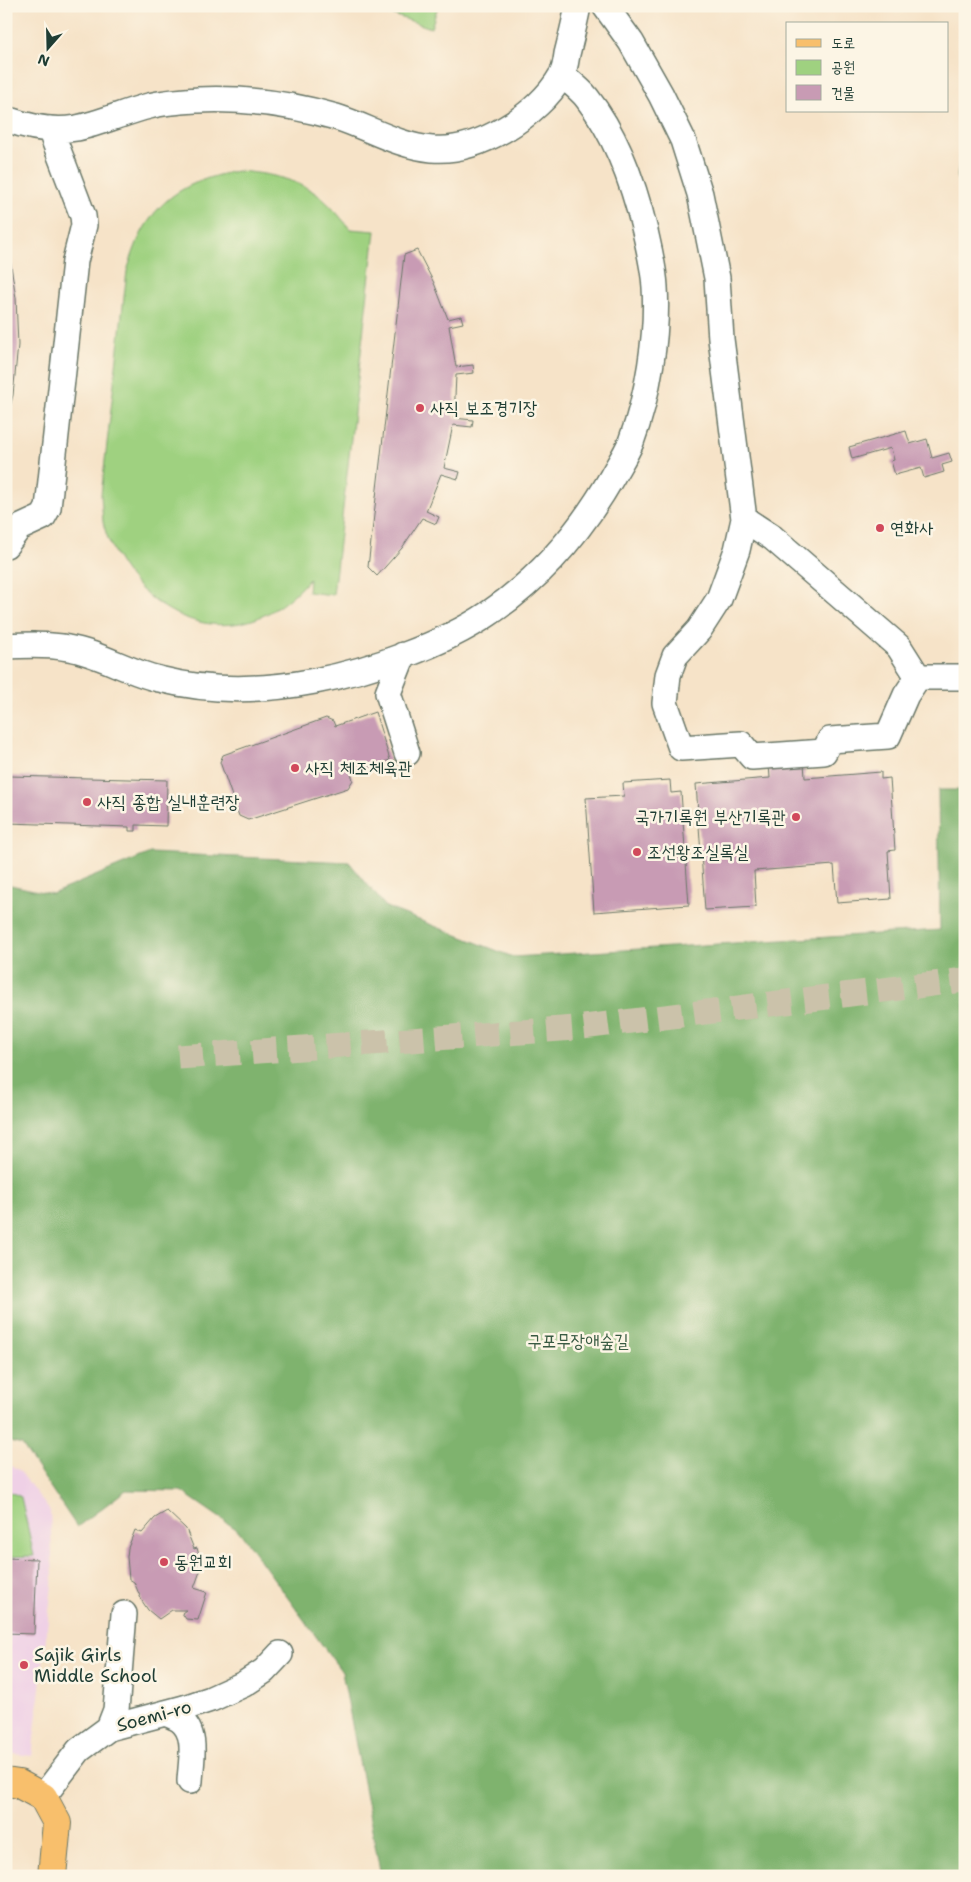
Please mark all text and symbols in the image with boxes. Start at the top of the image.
north arrow [22,22,72,72]
legend [786,22,948,112]
text: 도로 [831,33,855,53]
text: N [35,50,52,71]
text: 공원 [831,57,855,77]
text: 건물 [831,83,855,103]
place label: 사직 보조경기장 [430,396,538,420]
marker: 사직 보조경기장 [414,402,426,414]
place label: 연화사 [890,516,934,540]
marker: 연화사 [874,522,886,534]
place label: 사직 체조체육관 [305,756,413,780]
marker: 사직 체조체육관 [289,762,301,774]
place label: 사직 종합 실내훈련장 [97,790,240,814]
marker: 사직 종합 실내훈련장 [81,796,93,808]
place label: 국가기록원 부산기록관 [635,805,786,829]
marker: 국가기록원 부산기록관 [790,811,802,823]
place label: 조선왕조실록실 [647,840,749,864]
marker: 조선왕조실록실 [631,846,643,858]
park label: 구포무장애숲길 [527,1329,629,1353]
place label: 동원교회 [174,1550,232,1574]
marker: 동원교회 [158,1556,170,1568]
place label: Sajik Girls Middle School [34,1643,158,1688]
marker: Sajik Girls Middle School [18,1659,30,1671]
street label: Soemi-ro [114,1695,194,1737]

